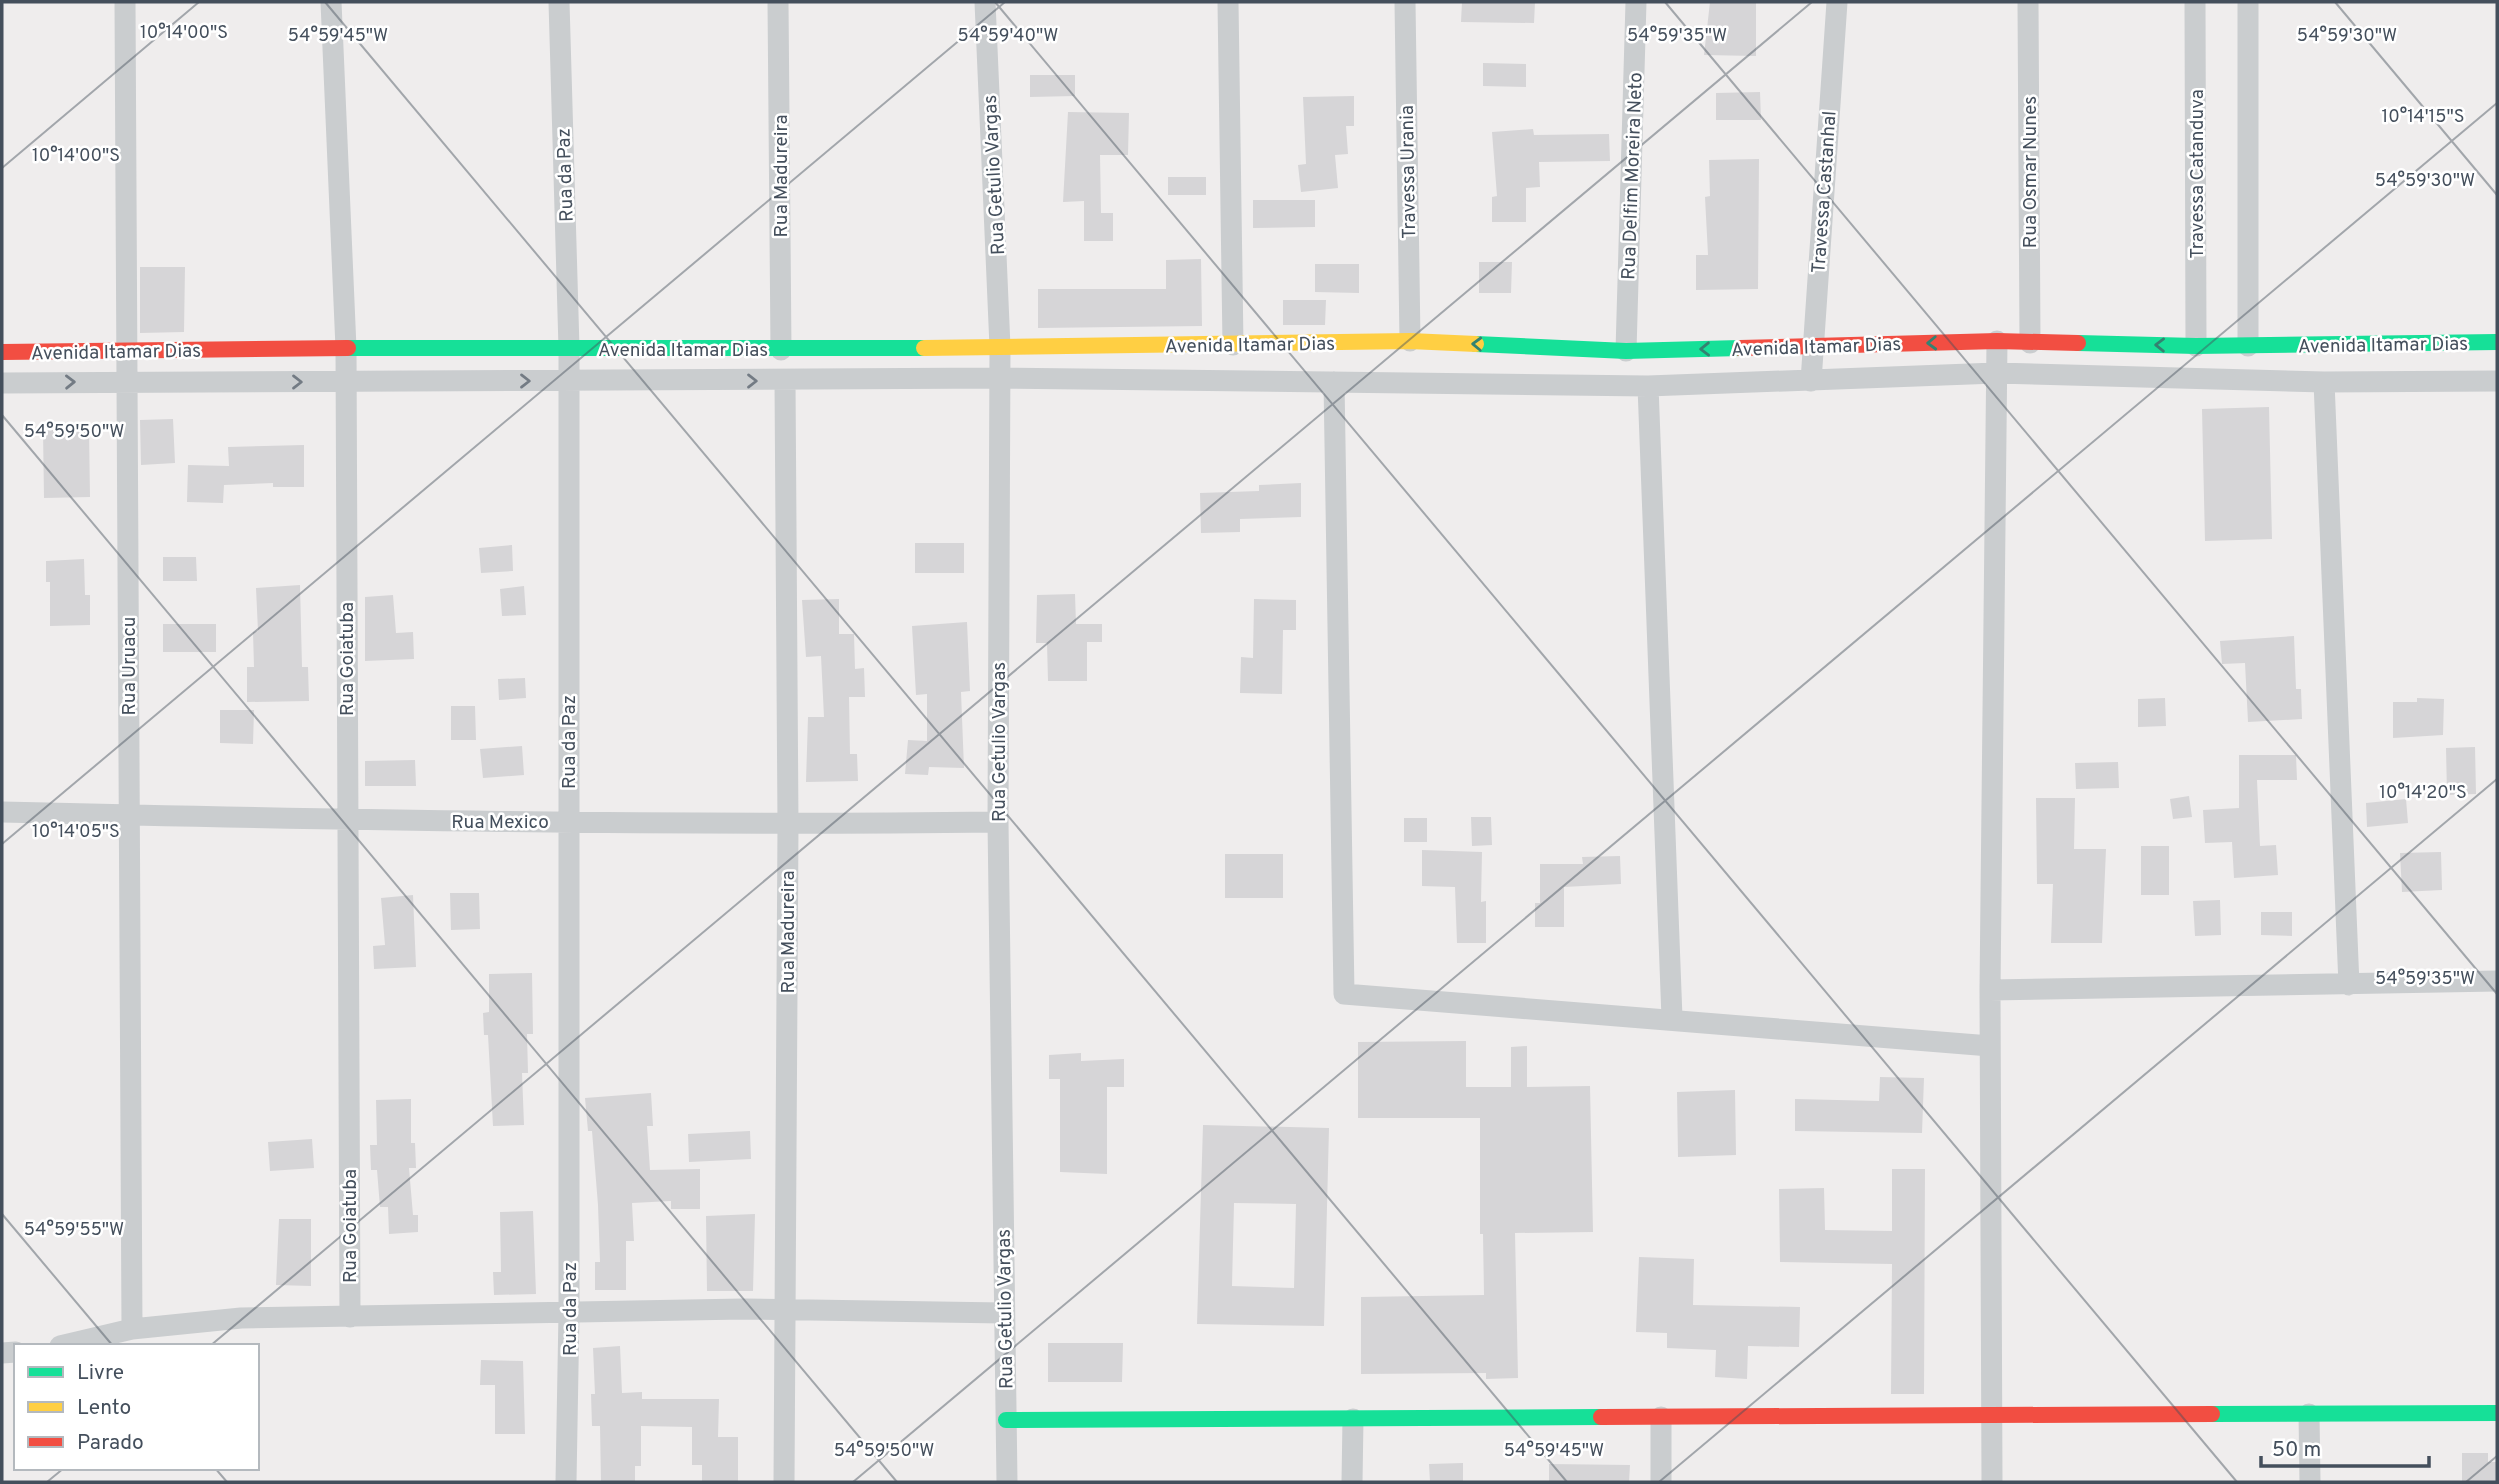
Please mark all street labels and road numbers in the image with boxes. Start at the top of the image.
street label: Rua Delfim Moreira Neto [1617,72,1649,280]
street label: Travessa Catanduva [2186,89,2210,259]
street label: Rua Getulio Vargas [979,94,1011,256]
street label: Rua Osmar Nunes [2019,96,2043,248]
street label: Travessa Urania [1396,105,1422,239]
street label: Travessa Castanhal [1807,110,1843,274]
street label: Rua Madureira [770,114,794,238]
street label: Rua da Paz [552,128,580,222]
street label: Avenida Itamar Dias [1165,333,1335,359]
street label: Avenida Itamar Dias [1731,333,1902,363]
street label: Avenida Itamar Dias [2298,333,2468,359]
street label: Avenida Itamar Dias [598,339,768,363]
street label: Avenida Itamar Dias [31,340,201,366]
street label: Rua Goiatuba [336,602,360,716]
street label: Rua Uruacu [118,616,142,716]
street label: Rua Getulio Vargas [988,662,1012,822]
street label: Rua da Paz [558,695,582,789]
street label: Rua Mexico [451,811,549,835]
street label: Rua Madureira [777,870,801,994]
street label: Rua Goiatuba [339,1169,363,1283]
street label: Rua Getulio Vargas [993,1229,1019,1389]
street label: Rua da Paz [559,1262,583,1356]

